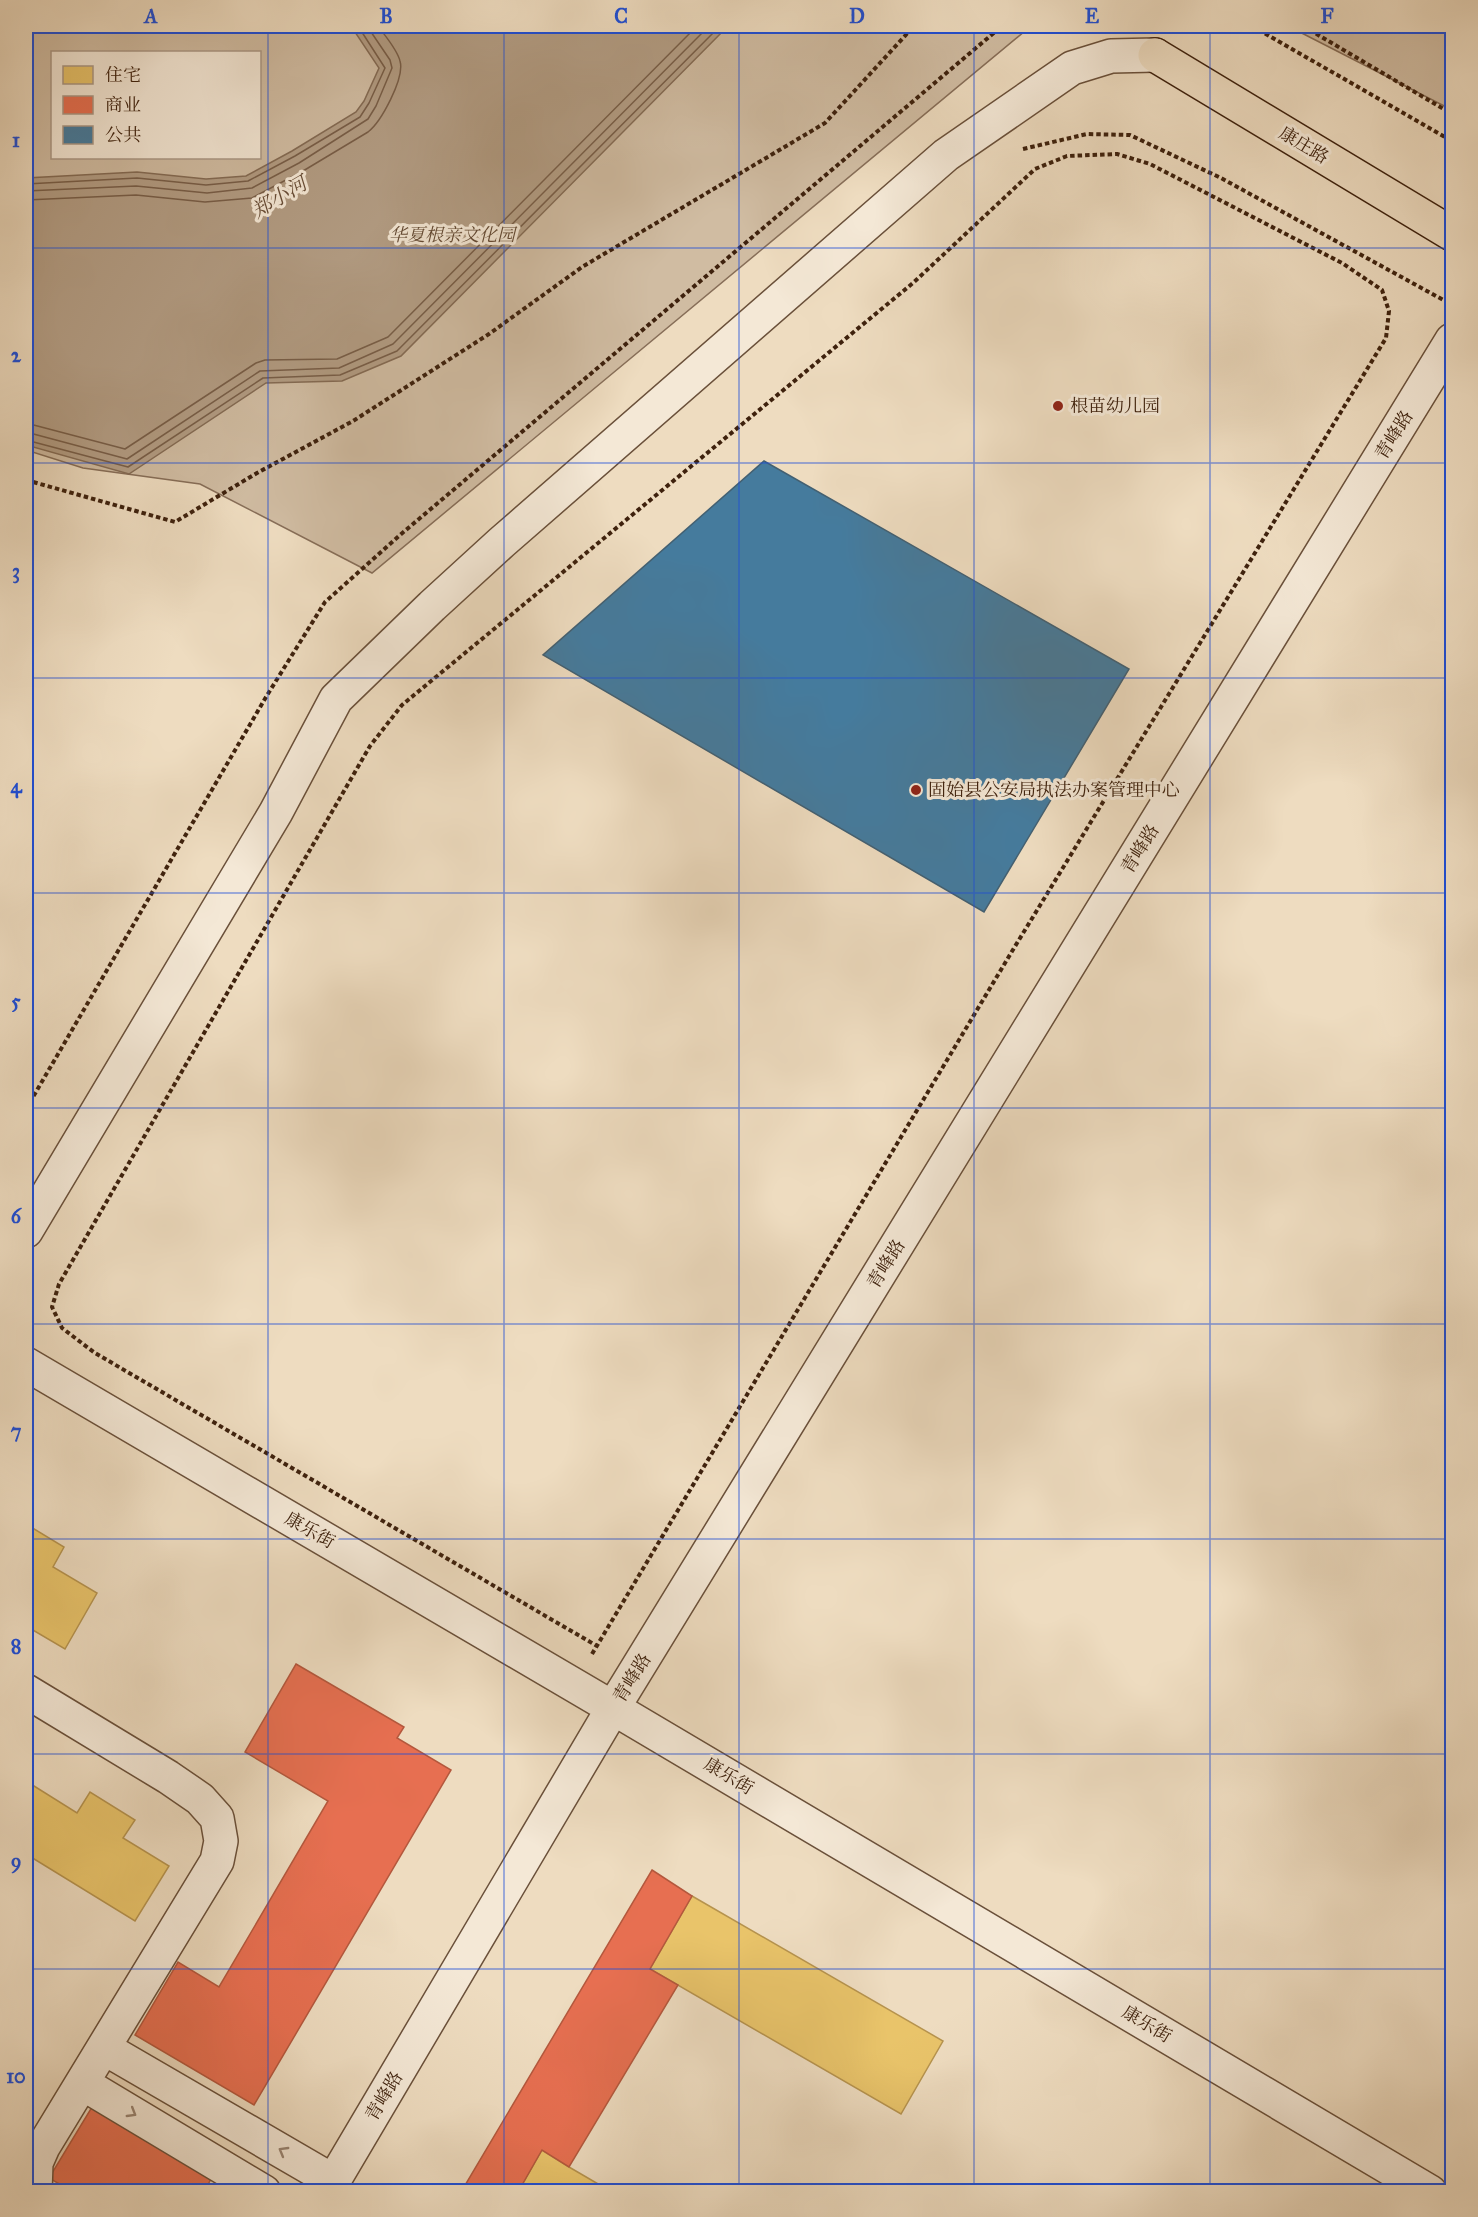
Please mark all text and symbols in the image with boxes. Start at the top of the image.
text: A [142,4,158,28]
text: B [379,4,393,28]
text: C [614,4,628,28]
text: D [849,4,865,28]
text: E [1085,4,1100,28]
text: F [1320,4,1334,28]
legend [51,51,261,159]
text: 住宅 [105,64,141,86]
text: 商业 [105,94,141,116]
street label: 康庄路 [1275,122,1333,168]
text: 公共 [105,124,141,146]
text: 1 [12,128,20,152]
water label: 郑小河 [247,170,313,223]
park label: 华夏根亲文化园 [389,224,518,246]
text: 2 [11,343,22,367]
place label: 根苗幼儿园 [1070,395,1160,417]
marker: 根苗幼儿园 [1051,399,1065,413]
street label: 青峰路 [1370,406,1418,464]
text: 3 [12,559,20,584]
text: 4 [10,774,22,799]
place label: 固始县公安局执法办案管理中心 [928,779,1180,801]
marker: 固始县公安局执法办案管理中心 [909,783,923,797]
street label: 青峰路 [1116,820,1164,878]
text: 5 [11,989,21,1013]
text: 6 [11,1204,23,1228]
street label: 青峰路 [862,1235,910,1293]
text: 7 [11,1419,22,1443]
street label: 康乐街 [281,1507,339,1553]
text: 8 [11,1634,21,1658]
street label: 青峰路 [608,1649,656,1707]
street label: 康乐街 [700,1753,758,1799]
text: 9 [11,1849,21,1874]
street label: 康乐街 [1118,2001,1176,2047]
text: 10 [6,2064,26,2088]
street label: 青峰路 [361,2067,407,2125]
one-way arrow [126,2106,136,2117]
one-way arrow [279,2147,289,2159]

